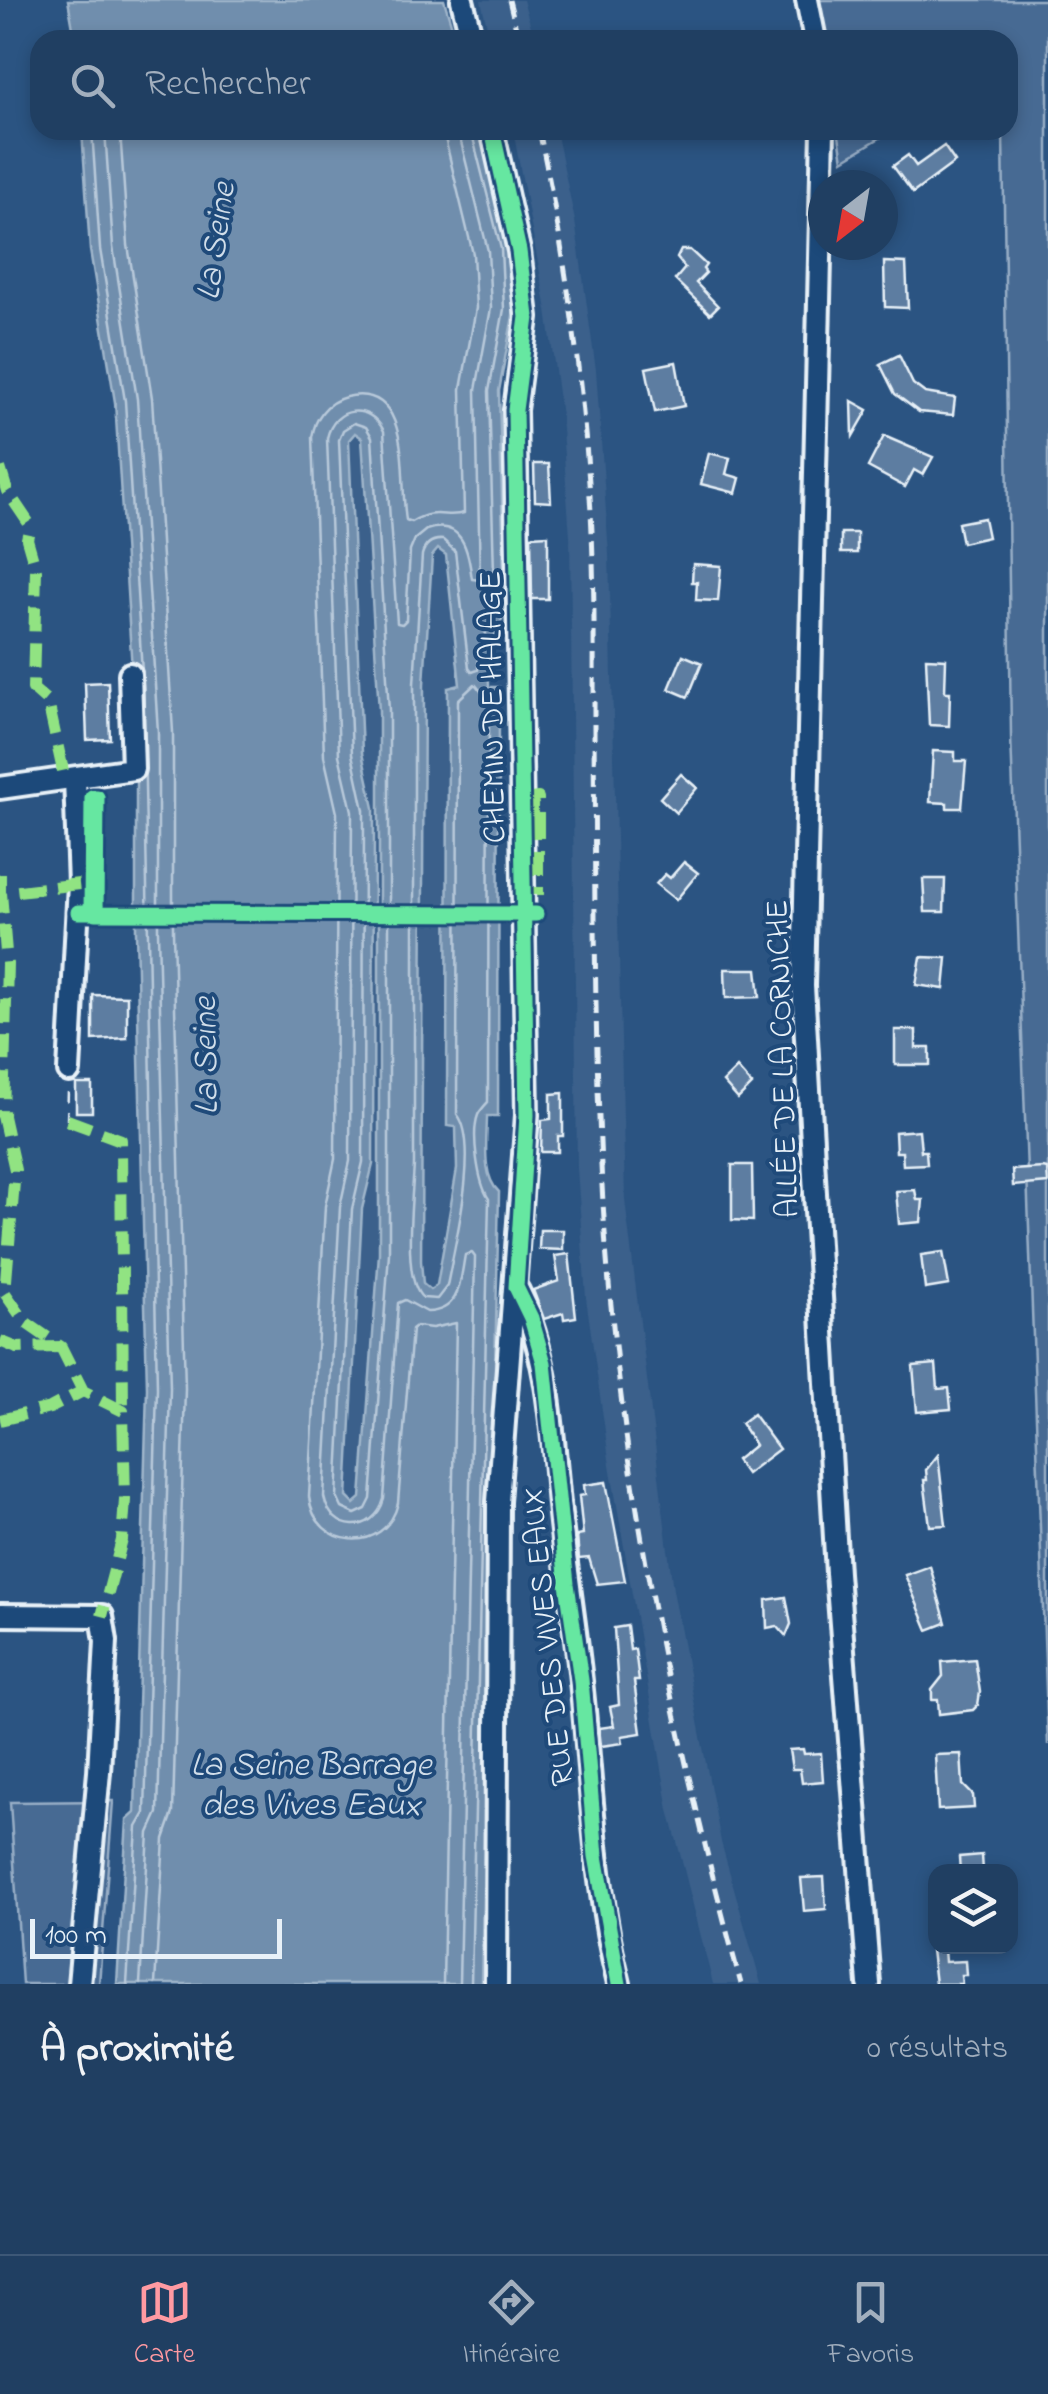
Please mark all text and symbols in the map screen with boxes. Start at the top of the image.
search box [30,30,1018,140]
text: Rechercher [145,57,311,113]
icon: search [65,58,120,113]
north arrow [808,170,898,260]
water label: La Seine [184,178,251,303]
street label: CHEMIN DE HALAGE [469,570,520,843]
street label: ALLÉE DE LA CORNICHE [755,899,814,1219]
water label: La Seine [181,995,234,1115]
street label: RUE DES VIVES EAUX [510,1485,589,1788]
water label: La Seine Barrage des Vives Eaux [190,1741,433,1832]
map controls [928,1864,1018,1954]
button: layers [928,1864,1018,1954]
scale bar [30,1914,282,1958]
text: 100 m [45,1916,107,1957]
text: À proximité [40,2019,234,2080]
text: 0 résultats [867,2026,1008,2073]
tab: Carte [134,2275,195,2376]
tab: Itinéraire [463,2275,560,2376]
tab: Favoris [828,2275,914,2376]

